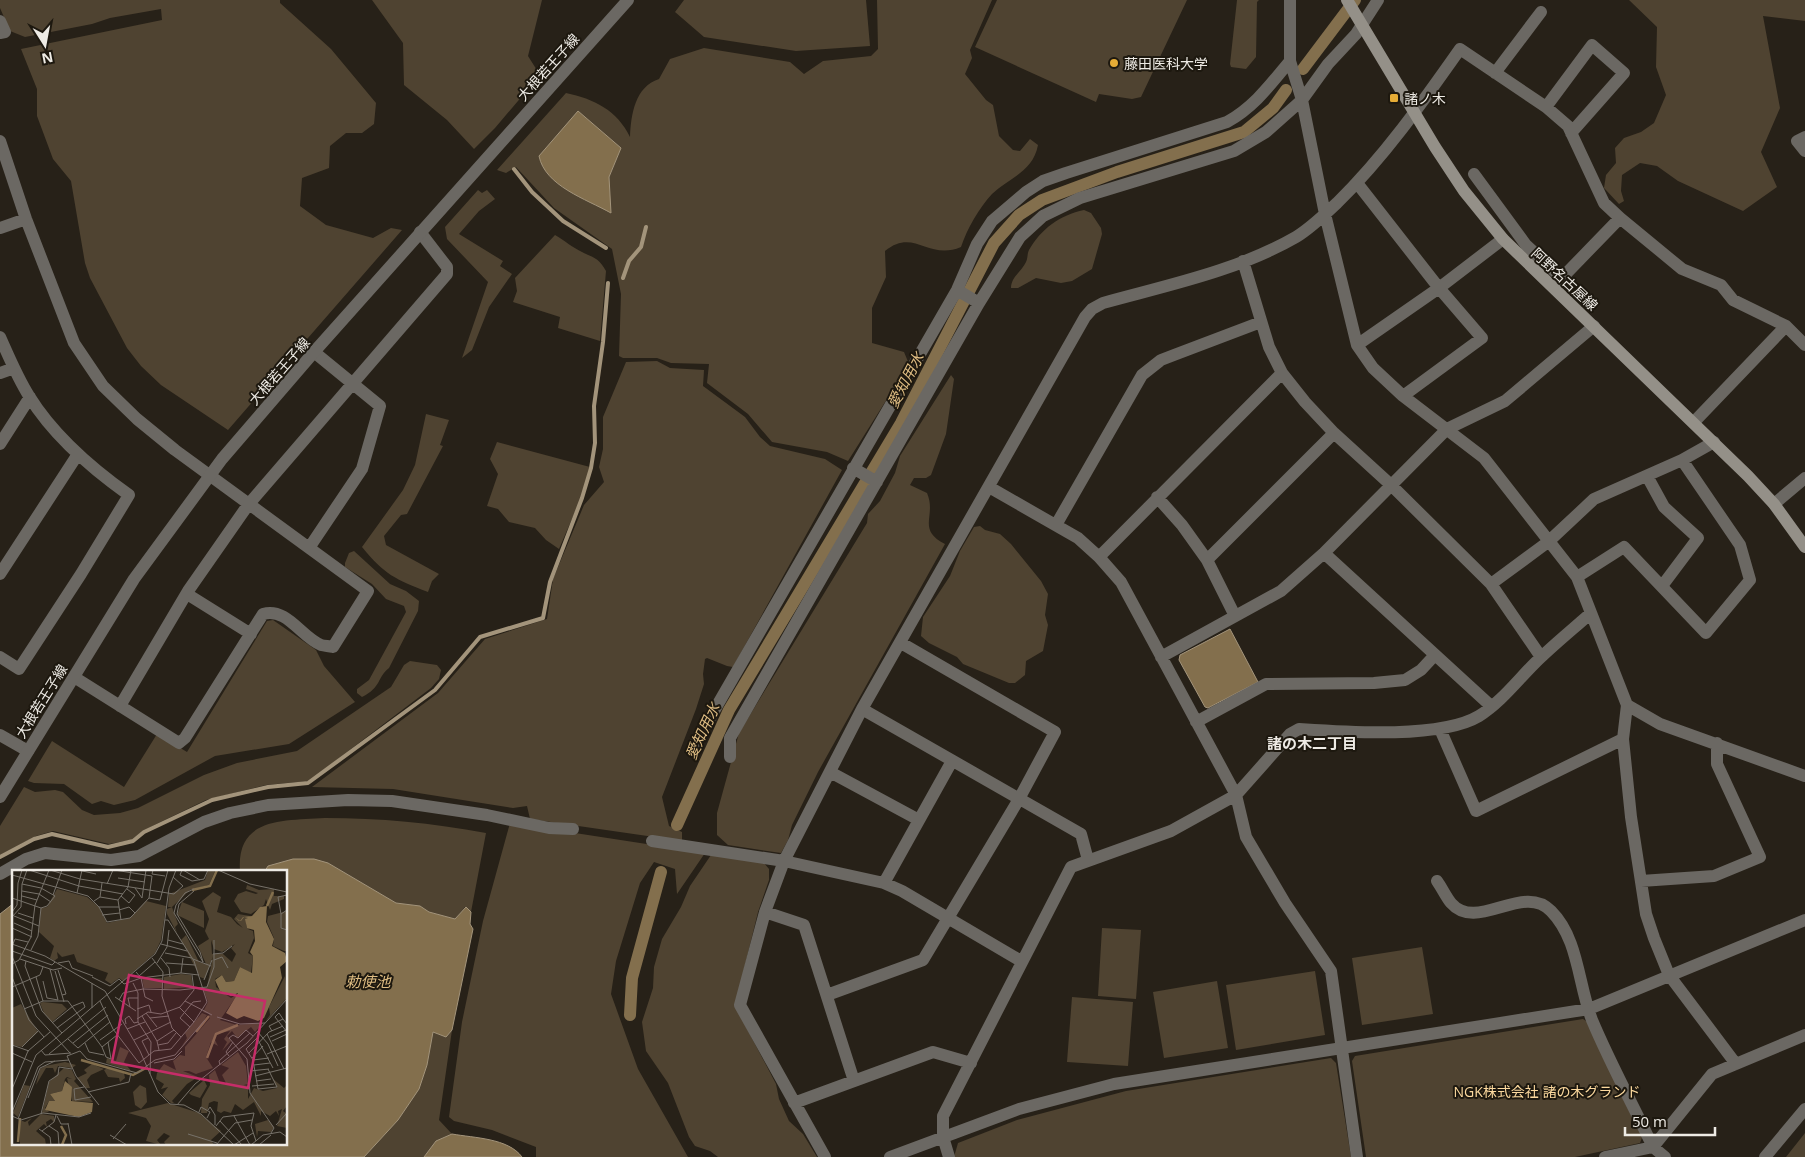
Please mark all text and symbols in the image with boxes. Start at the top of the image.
north arrow [20,20,70,70]
street label: 大根若王子線 [513,29,583,105]
text: N [40,48,55,69]
place label: 藤田医科大学 [1124,54,1208,73]
marker: 藤田医科大学 [1108,57,1120,69]
place label: 諸ノ木 [1404,89,1446,108]
marker: 諸ノ木 [1388,92,1400,104]
street label: 阿野名古屋線 [1528,243,1602,315]
street label: 大根若王子線 [244,333,314,409]
water label: 愛知用水 [882,347,929,411]
street label: 大根若王子線 [11,660,71,742]
water label: 愛知用水 [680,698,725,762]
district label: 諸の木二丁目 [1267,733,1357,753]
inset map [12,870,288,1144]
water label: 勅使池 [345,971,392,991]
park label: NGK株式会社 諸の木グランド [1454,1082,1640,1101]
scale bar [1625,1104,1715,1136]
text: 50 m [1632,1111,1667,1131]

